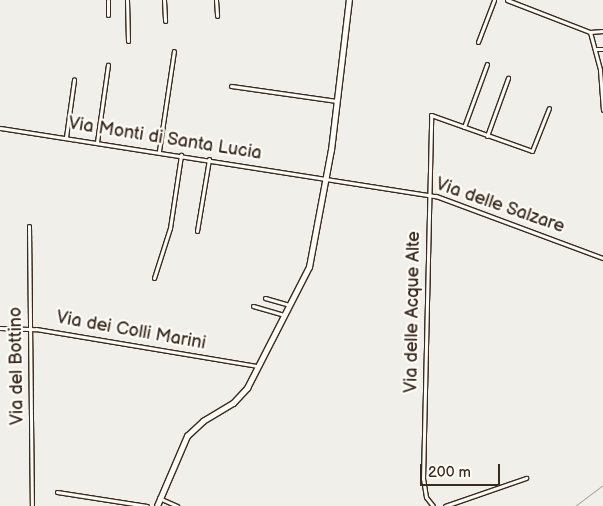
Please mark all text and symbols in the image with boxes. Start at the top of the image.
street label: Via Monti di Santa Lucia [67,113,263,165]
street label: Via delle Salzare [433,174,567,238]
street label: Via delle Acque Alte [401,231,425,393]
street label: Via del Bottino [5,307,29,425]
street label: Via dei Colli Marini [55,307,207,355]
scale bar [423,454,503,486]
text: 200 m [428,463,471,482]

